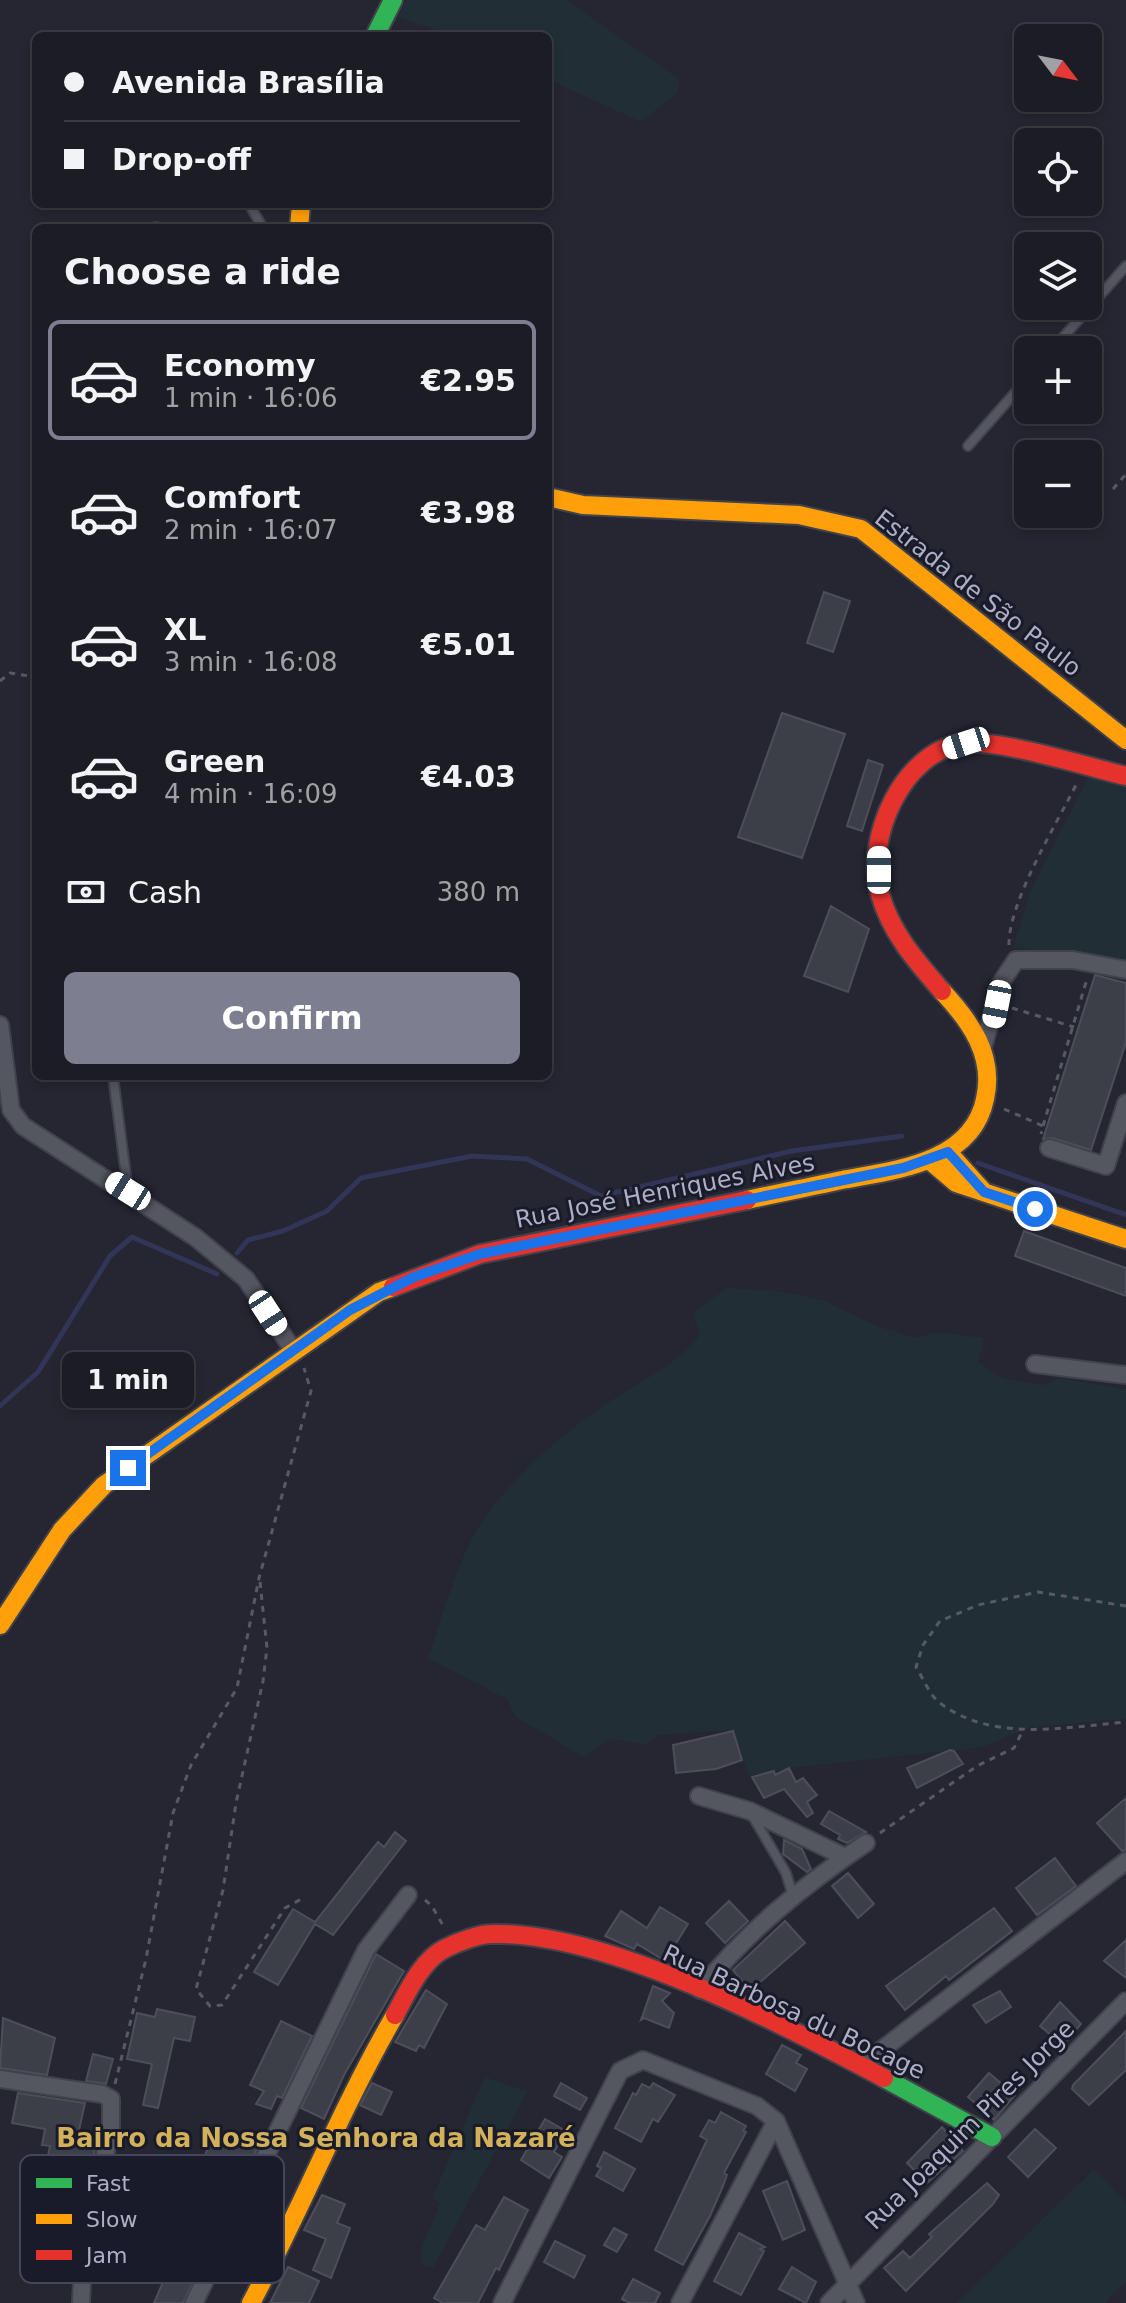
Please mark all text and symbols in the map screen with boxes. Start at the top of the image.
north arrow [1014,24,1102,112]
map controls [1014,24,1102,528]
text: Avenida Brasília [112,65,385,100]
button: locate [1014,128,1102,216]
text: Drop-off [112,142,251,177]
button: layers [1014,232,1102,320]
text: Choose a ride [64,251,341,292]
button: + [1014,336,1102,424]
icon: car [68,344,140,416]
text: Economy [164,348,316,383]
text: €2.95 [421,363,516,398]
text: 1 min · 16:06 [164,383,338,413]
button: − [1014,440,1102,528]
icon: car [68,476,140,548]
text: Comfort [164,480,301,515]
text: €3.98 [421,495,516,530]
street label: Estrada de São Paulo [869,504,1087,682]
text: 2 min · 16:07 [164,515,338,545]
icon: car [68,608,140,680]
text: XL [164,612,206,647]
text: €5.01 [421,627,516,662]
text: 3 min · 16:08 [164,647,338,677]
car [939,724,993,762]
icon: car [68,740,140,812]
text: Green [164,744,265,779]
text: €4.03 [421,759,516,794]
text: 4 min · 16:09 [164,779,338,809]
car [867,846,891,894]
icon: cash [64,870,108,914]
text: Cash [128,875,202,910]
text: 380 m [437,877,520,907]
button: Confirm [64,972,520,1064]
car [981,978,1013,1030]
street label: Rua José Henriques Alves [513,1148,817,1234]
car [101,1168,155,1214]
route start [1017,1191,1053,1227]
car [245,1286,291,1340]
callout: 1 min [62,1352,194,1408]
text: 1 min [87,1365,169,1395]
route end [110,1450,146,1486]
street label: Rua Barbosa du Bocage [658,1939,930,2085]
street label: Rua Joaquim Pires Jorge [860,2015,1080,2235]
district label: Bairro da Nossa Senhora da Nazaré [56,2123,576,2153]
legend [20,2155,284,2283]
text: Fast [86,2171,131,2196]
text: Slow [86,2207,138,2232]
text: Jam [84,2243,127,2268]

